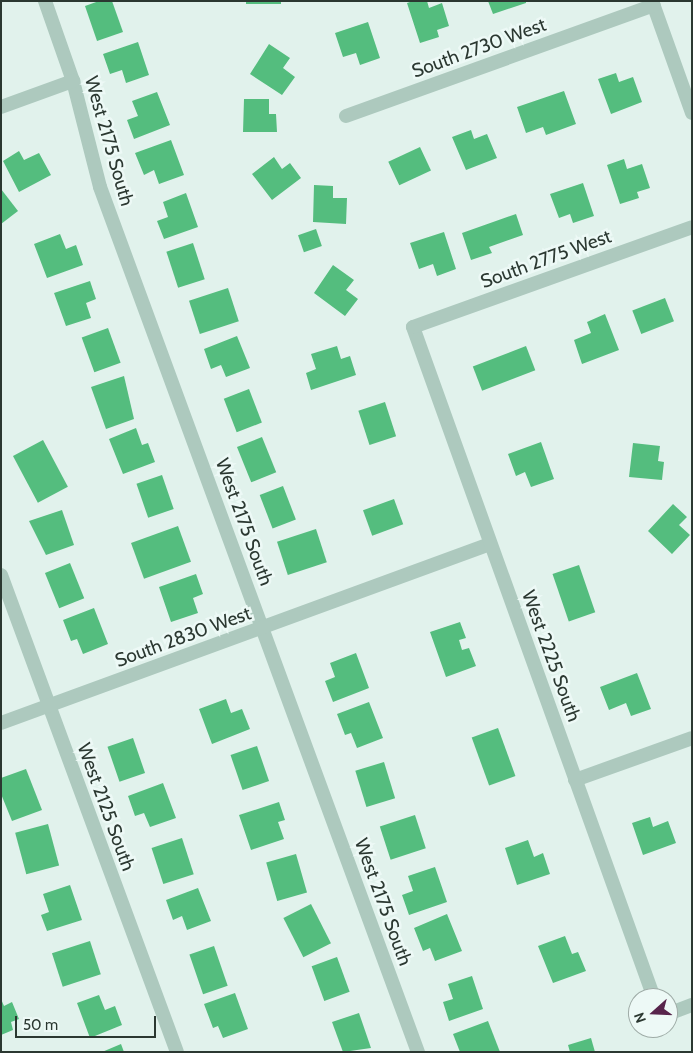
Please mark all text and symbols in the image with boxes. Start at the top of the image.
street label: South 2730 West [409,13,549,83]
street label: West 2175 South [80,73,138,209]
street label: South 2775 West [478,225,614,293]
street label: West 2175 South [210,455,278,589]
street label: West 2225 South [517,587,585,725]
street label: South 2830 West [112,602,254,672]
street label: West 2125 South [72,740,140,874]
street label: West 2175 South [349,835,417,969]
north arrow [628,988,678,1038]
scale bar [18,1006,159,1038]
text: N [630,1010,650,1026]
text: 50 m [23,1016,58,1034]

